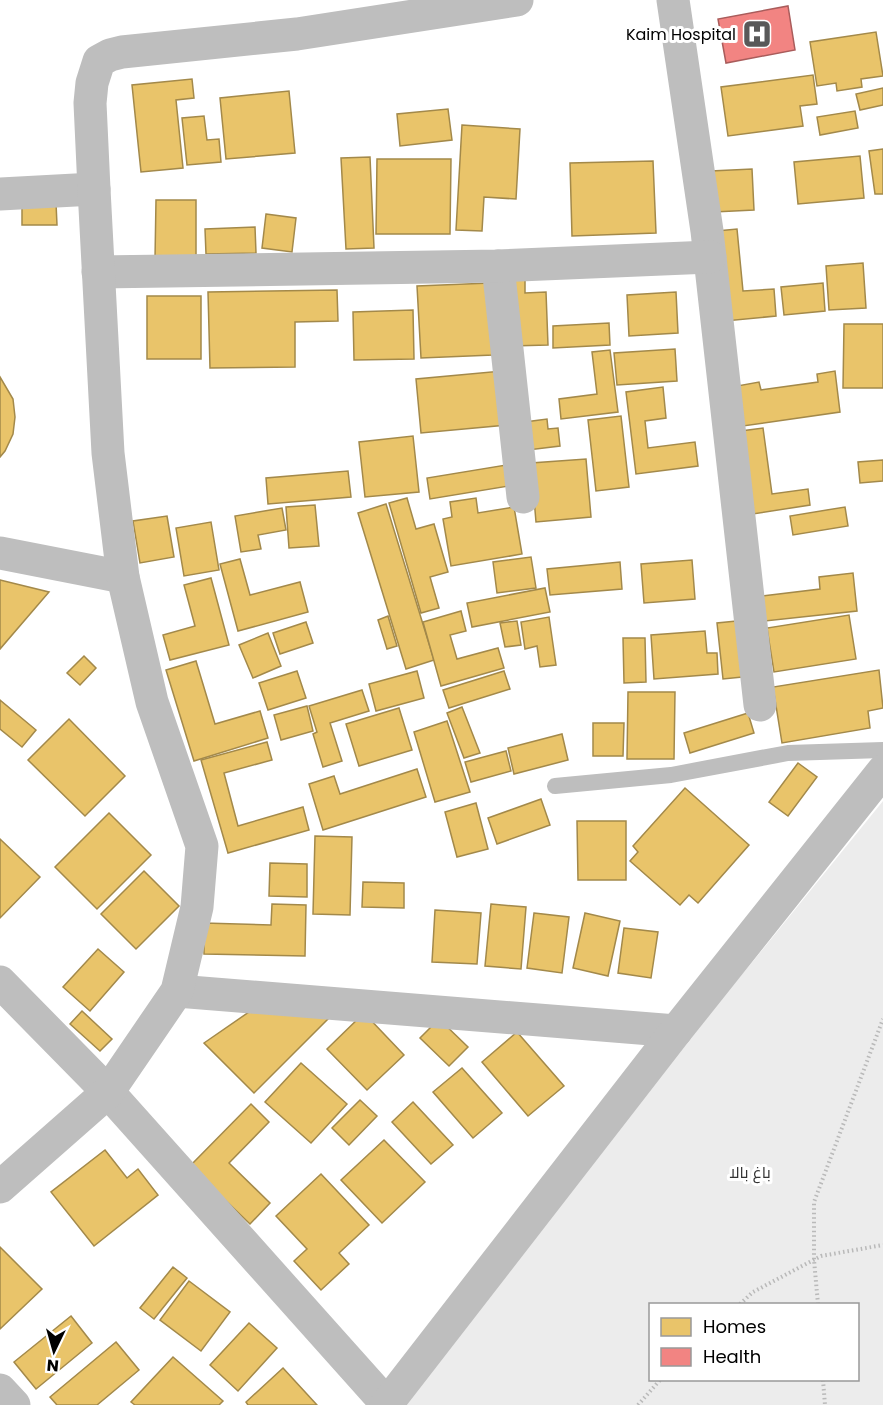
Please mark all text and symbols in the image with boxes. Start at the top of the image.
hospital icon: Kaim Hospital [741,18,773,50]
place label: Kaim Hospital [626,23,736,46]
park label: باغ بالا [729,1161,771,1184]
legend [649,1303,859,1381]
text: Homes [703,1314,766,1339]
north arrow [24,1321,84,1381]
text: Health [703,1344,761,1369]
text: N [46,1353,60,1377]

